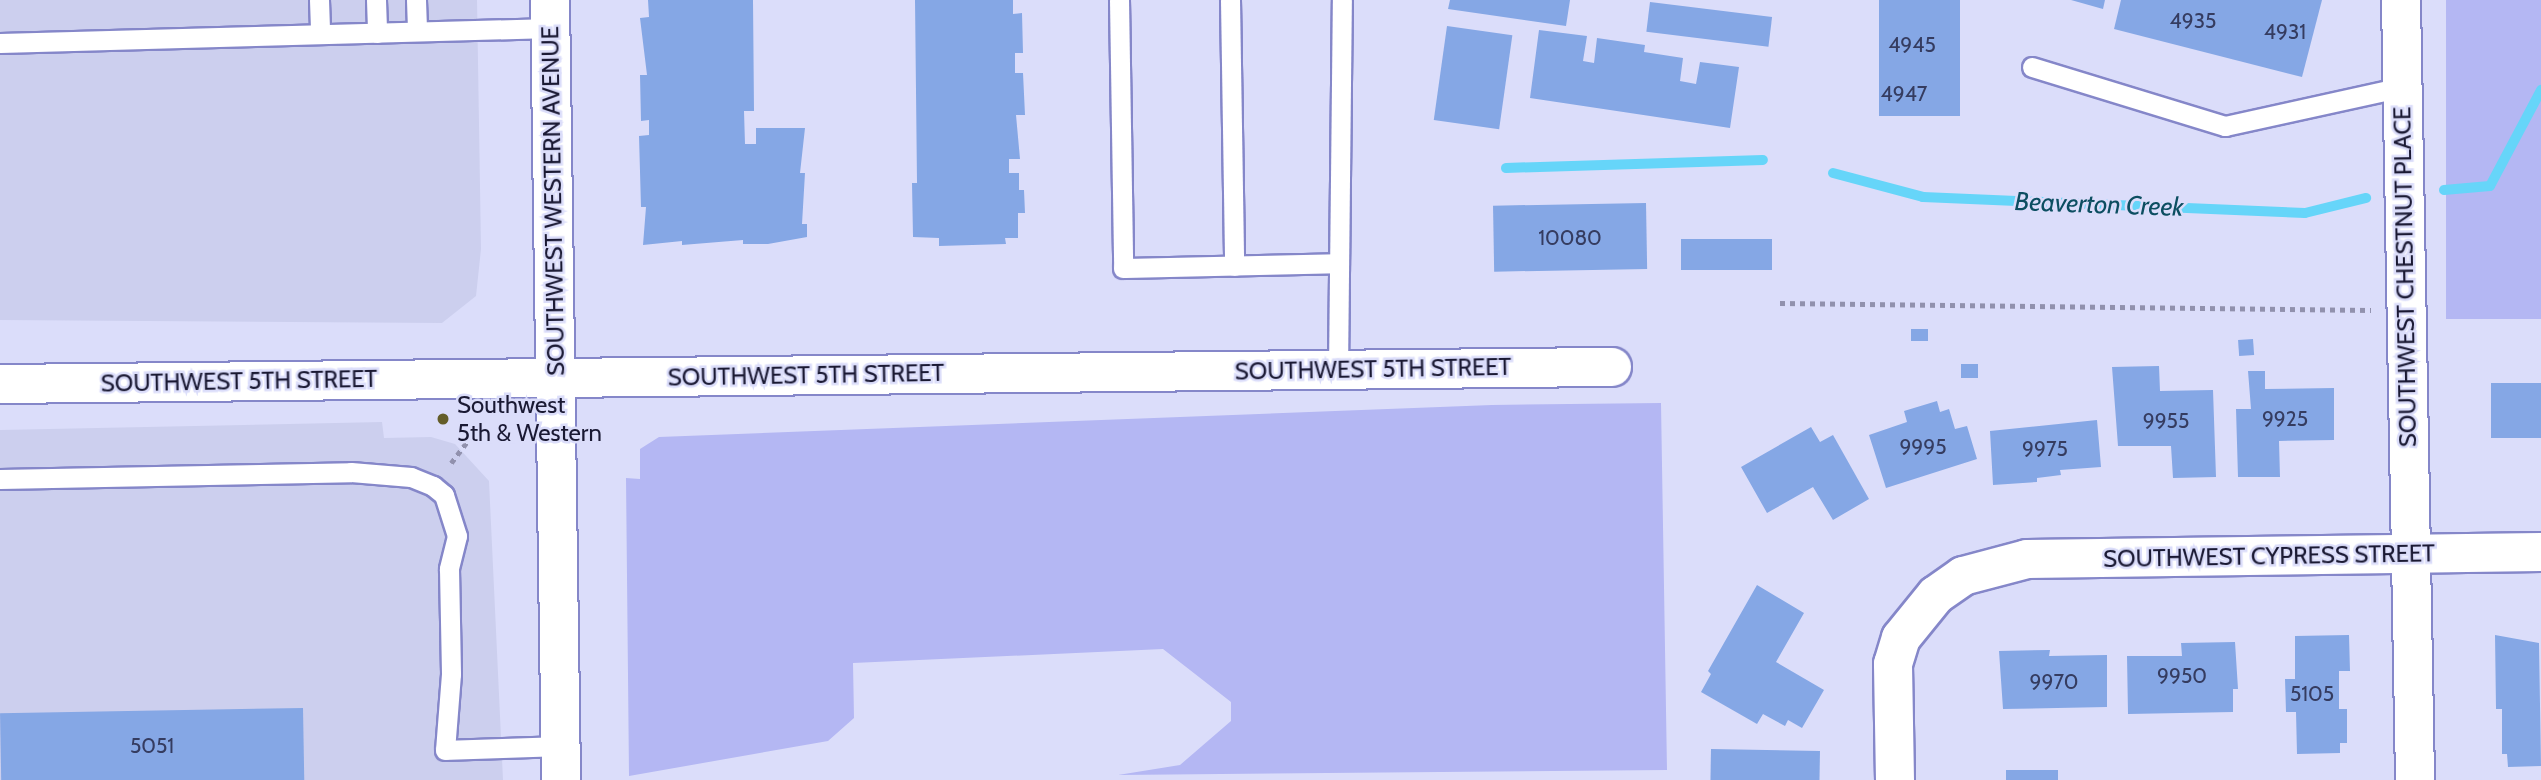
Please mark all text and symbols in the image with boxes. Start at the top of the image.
house number: 4935 [2170,8,2216,34]
house number: 4931 [2264,19,2306,45]
street label: SOUTHWEST WESTERN AVENUE [536,26,570,376]
house number: 4945 [1888,32,1936,58]
house number: 4947 [1881,81,1927,107]
street label: SOUTHWEST CHESTNUT PLACE [2388,107,2422,447]
water label: Beaverton Creek [2014,186,2184,224]
house number: 10080 [1538,225,1602,251]
street label: SOUTHWEST 5TH STREET [1234,352,1512,386]
street label: SOUTHWEST 5TH STREET [667,358,945,392]
street label: SOUTHWEST 5TH STREET [100,364,378,398]
place label: Southwest 5th & Western [457,391,602,447]
house number: 9925 [2262,406,2308,432]
house number: 9955 [2143,408,2189,434]
marker: Southwest 5th & Western [435,411,451,427]
house number: 9995 [1899,434,1947,460]
house number: 9975 [2022,436,2068,462]
street label: SOUTHWEST CYPRESS STREET [2103,539,2435,573]
house number: 9950 [2157,663,2207,689]
house number: 9970 [2030,669,2078,695]
house number: 5105 [2290,681,2334,707]
house number: 5051 [130,733,174,759]

